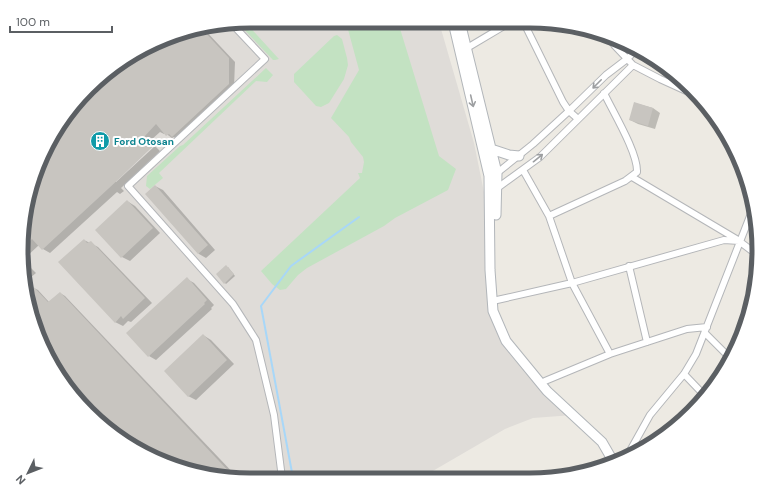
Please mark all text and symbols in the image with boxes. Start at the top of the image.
scale bar [10,8,112,34]
text: 100 m [16,14,50,30]
one-way arrow [592,79,602,89]
one-way arrow [468,94,476,107]
building icon: Ford Otosan [89,130,111,152]
place label: Ford Otosan [114,135,174,148]
one-way arrow [533,153,544,162]
north arrow [8,453,48,493]
text: N [13,472,29,488]

